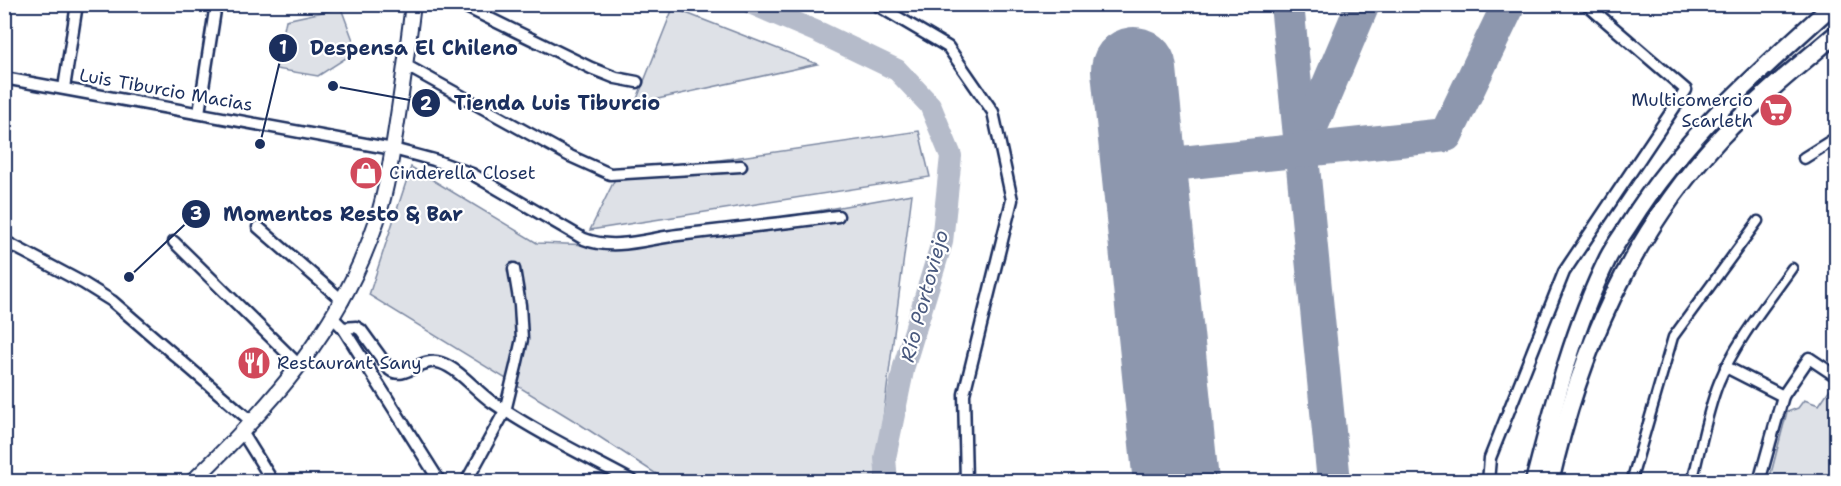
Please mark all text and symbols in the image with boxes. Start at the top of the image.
callout: Despensa El Chileno [268,29,530,67]
text: Despensa El Chileno [310,35,518,61]
text: 1 [279,36,287,60]
street label: Luis Tiburcio Macias [77,63,255,117]
callout: Tienda Luis Tiburcio [411,84,672,122]
place label: Multicomercio Scarleth [1631,88,1753,133]
text: Tienda Luis Tiburcio [454,90,660,116]
text: 2 [420,92,433,116]
supermarket icon: Multicomercio Scarleth [1758,92,1794,128]
shop icon: Cinderella Closet [348,155,384,191]
place label: Cinderella Closet [389,161,536,185]
callout: Momentos Resto & Bar [181,195,475,233]
text: Momentos Resto & Bar [223,201,463,227]
text: 3 [190,202,202,226]
water label: Río Portoviejo [894,227,954,365]
restaurant icon: Restaurant Sany [236,345,272,381]
place label: Restaurant Sany [277,351,422,375]

